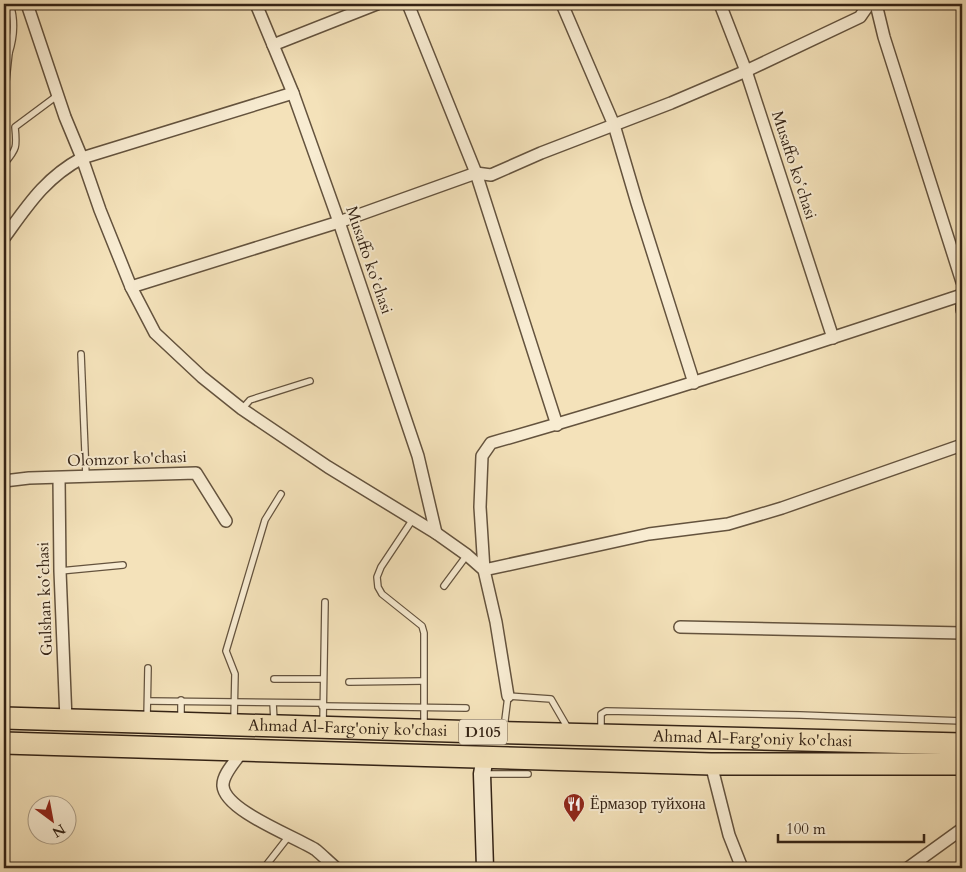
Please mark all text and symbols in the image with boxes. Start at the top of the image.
street label: Musaffo koʻchasi [766,108,822,223]
street label: Musaffo koʻchasi [340,203,398,317]
street label: Olomzor ko'chasi [67,446,188,472]
street label: Gulshan koʻchasi [32,541,58,656]
street label: Ahmad Al-Farg'oniy ko'chasi [248,714,448,742]
road number: D105 [459,720,507,744]
street label: Ahmad Al-Farg'oniy ko'chasi [653,725,853,752]
restaurant icon: Ёрмазор туйхона [562,792,586,823]
place label: Ёрмазор туйхона [590,793,706,815]
north arrow [28,794,78,844]
scale bar [778,812,925,844]
text: N [48,819,69,842]
text: 100 m [786,819,826,839]

